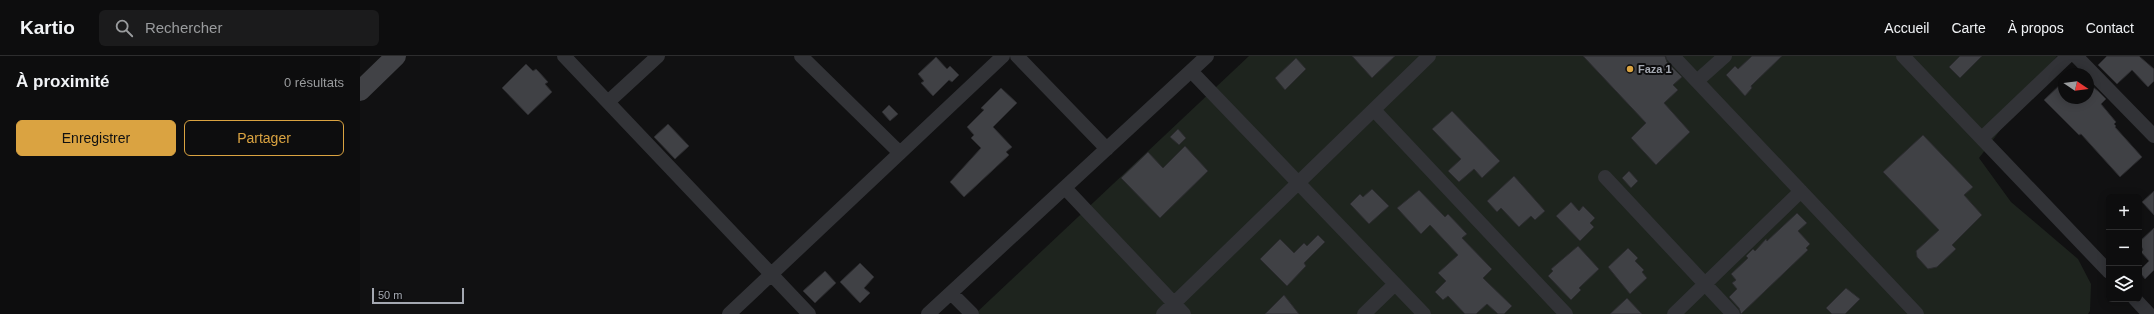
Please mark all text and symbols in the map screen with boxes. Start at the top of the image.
search box [99,10,379,46]
text: Kartio [20,17,75,38]
icon: search [113,17,135,39]
text: Rechercher [145,19,222,36]
text: Accueil [1884,20,1929,36]
text: Carte [1951,20,1986,36]
text: À propos [2008,20,2064,36]
text: Contact [2086,20,2134,36]
place label: Faza 1 [1638,63,1672,75]
marker: Faza 1 [1625,64,1635,74]
north arrow [2058,68,2094,104]
text: À proximité [16,72,110,91]
text: 0 résultats [284,75,344,90]
button: Enregistrer [16,120,176,156]
button: Partager [184,120,344,156]
map controls [2106,194,2142,302]
button: + [2106,194,2142,230]
button: − [2106,230,2142,266]
button: layers [2106,266,2142,302]
scale bar [372,286,464,305]
text: 50 m [378,289,402,301]

